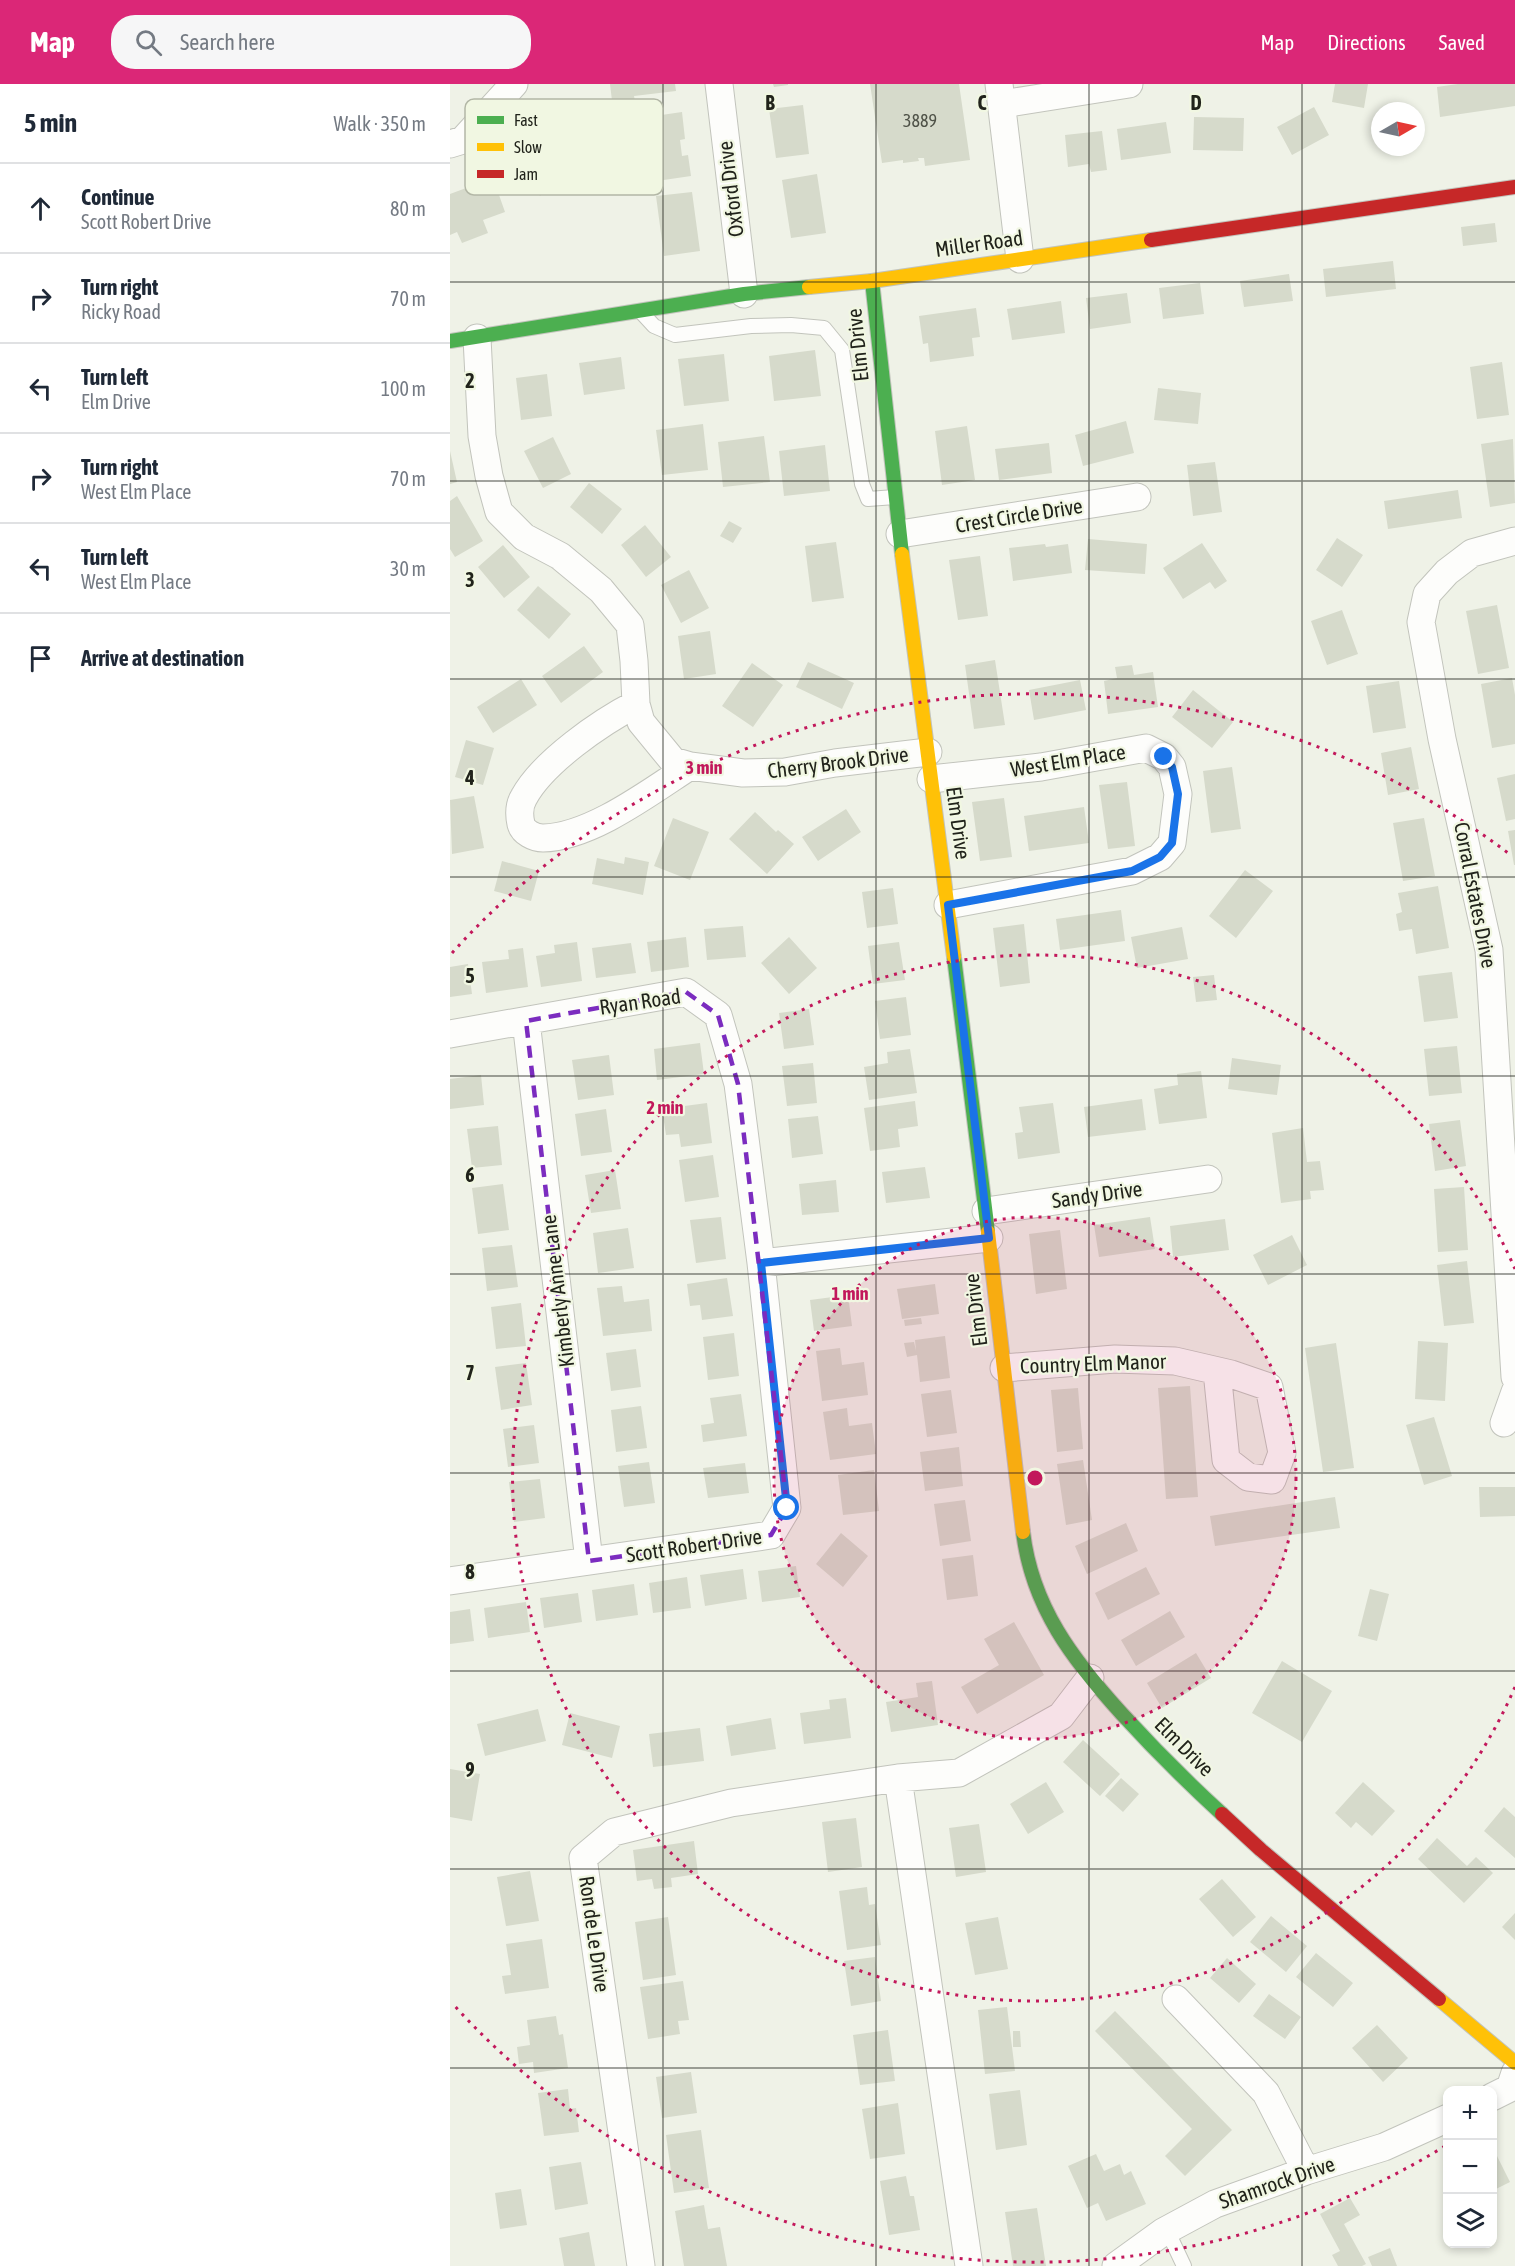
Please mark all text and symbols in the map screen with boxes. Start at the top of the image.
search box [111,15,531,69]
text: Map [30,26,75,58]
icon: search [132,26,165,59]
text: Search here [180,29,275,55]
text: Map [1260,30,1294,54]
text: Directions [1327,30,1406,54]
text: Saved [1439,30,1485,54]
text: B [765,91,775,114]
text: C [978,91,987,114]
text: D [1190,91,1202,114]
legend [465,99,663,195]
north arrow [1371,102,1425,156]
text: 5 min [24,108,77,138]
house number: 3889 [903,110,937,131]
text: Fast [514,111,538,129]
text: Walk · 350 m [334,112,426,135]
text: Slow [514,138,542,156]
street label: Oxford Drive [712,140,748,238]
text: Jam [514,165,538,183]
text: Continue [81,184,155,210]
icon: ahead [24,192,57,225]
text: 80 m [390,197,426,220]
text: Scott Robert Drive [81,210,211,233]
street label: Miller Road [933,225,1024,261]
text: Turn right [81,274,158,300]
icon: right [24,282,57,315]
text: 70 m [390,287,426,310]
text: Ricky Road [81,300,161,323]
street label: Elm Drive [841,307,873,383]
text: Turn left [81,364,148,390]
text: 2 [465,369,475,392]
icon: left [24,372,57,405]
text: 100 m [381,377,426,400]
text: Elm Drive [81,390,151,413]
text: Turn right [81,454,158,480]
icon: right [24,462,57,495]
text: 70 m [390,467,426,490]
text: West Elm Place [81,480,191,503]
street label: Crest Circle Drive [954,493,1084,537]
text: Turn left [81,544,148,570]
icon: left [24,552,57,585]
text: 30 m [390,557,426,580]
text: 3 [465,568,475,591]
text: West Elm Place [81,570,191,593]
icon: arrive [24,642,57,675]
text: Arrive at destination [81,645,244,671]
street label: West Elm Place [1009,739,1127,781]
street label: Cherry Brook Drive [766,741,910,783]
route end [1150,743,1176,769]
text: 3 min [686,757,723,778]
text: 4 [464,766,475,789]
street label: Elm Drive [942,785,976,861]
street label: Corral Estates Drive [1450,820,1502,970]
text: 5 [465,964,475,987]
street label: Ryan Road [598,983,682,1019]
text: 2 min [647,1097,684,1118]
text: 6 [465,1163,475,1186]
street label: Sandy Drive [1050,1176,1144,1212]
street label: Kimberly Anne Lane [536,1213,578,1369]
street label: Elm Drive [959,1272,991,1348]
text: 1 min [832,1283,869,1304]
street label: Country Elm Manor [1020,1348,1167,1378]
text: 7 [465,1361,475,1384]
centre of rings [1025,1468,1045,1488]
route start [773,1494,799,1520]
street label: Scott Robert Drive [624,1524,763,1566]
text: 8 [465,1560,475,1583]
street label: Elm Drive [1150,1712,1219,1781]
text: 9 [465,1758,475,1781]
street label: Ron de Le Drive [575,1874,615,1994]
map controls [1443,2086,1497,2248]
button: + [1443,2086,1497,2140]
button: − [1443,2140,1497,2194]
street label: Shamrock Drive [1216,2151,1338,2213]
button: layers [1443,2194,1497,2248]

